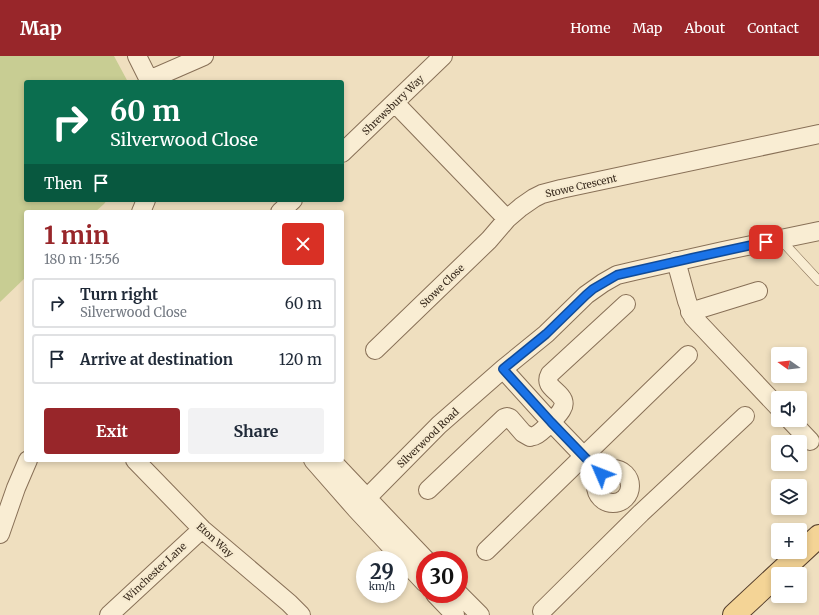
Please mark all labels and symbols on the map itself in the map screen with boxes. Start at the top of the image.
street label: Shrewsbury Way [359,72,427,138]
street label: Stowe Crescent [544,171,618,201]
pin [749,225,783,259]
street label: Stowe Close [417,262,467,310]
north arrow [771,347,807,383]
street label: Silverwood Road [394,405,462,471]
position arrow [580,453,622,495]
street label: Eton Way [194,520,236,560]
street label: Winchester Lane [120,540,189,605]
speed limit sign: 30 [416,551,468,603]

